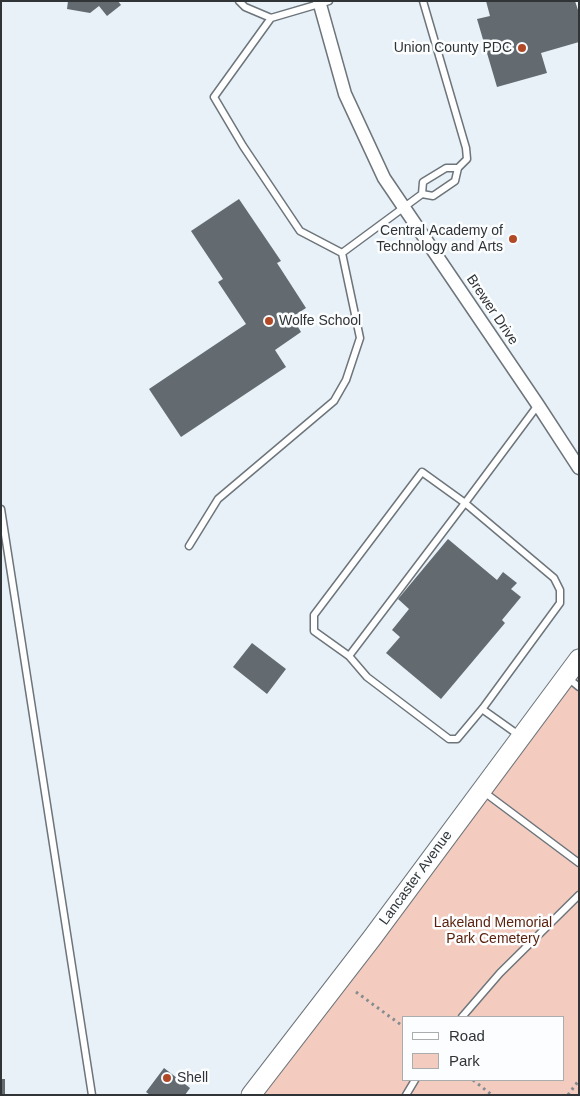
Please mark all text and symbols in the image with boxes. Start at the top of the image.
place label: Union County PDC [394,40,512,56]
marker: Union County PDC [516,42,528,54]
place label: Central Academy of Technology and Arts [376,223,503,256]
marker: Central Academy of Technology and Arts [507,233,519,245]
street label: Brewer Drive [462,272,522,348]
place label: Wolfe School [279,313,361,329]
marker: Wolfe School [263,315,275,327]
street label: Lancaster Avenue [376,828,456,928]
park label: Lakeland Memorial Park Cemetery [434,915,552,948]
legend [402,1016,565,1081]
text: Road [449,1027,485,1044]
text: Park [449,1052,480,1069]
place label: Shell [177,1070,208,1086]
marker: Shell [161,1072,173,1084]

